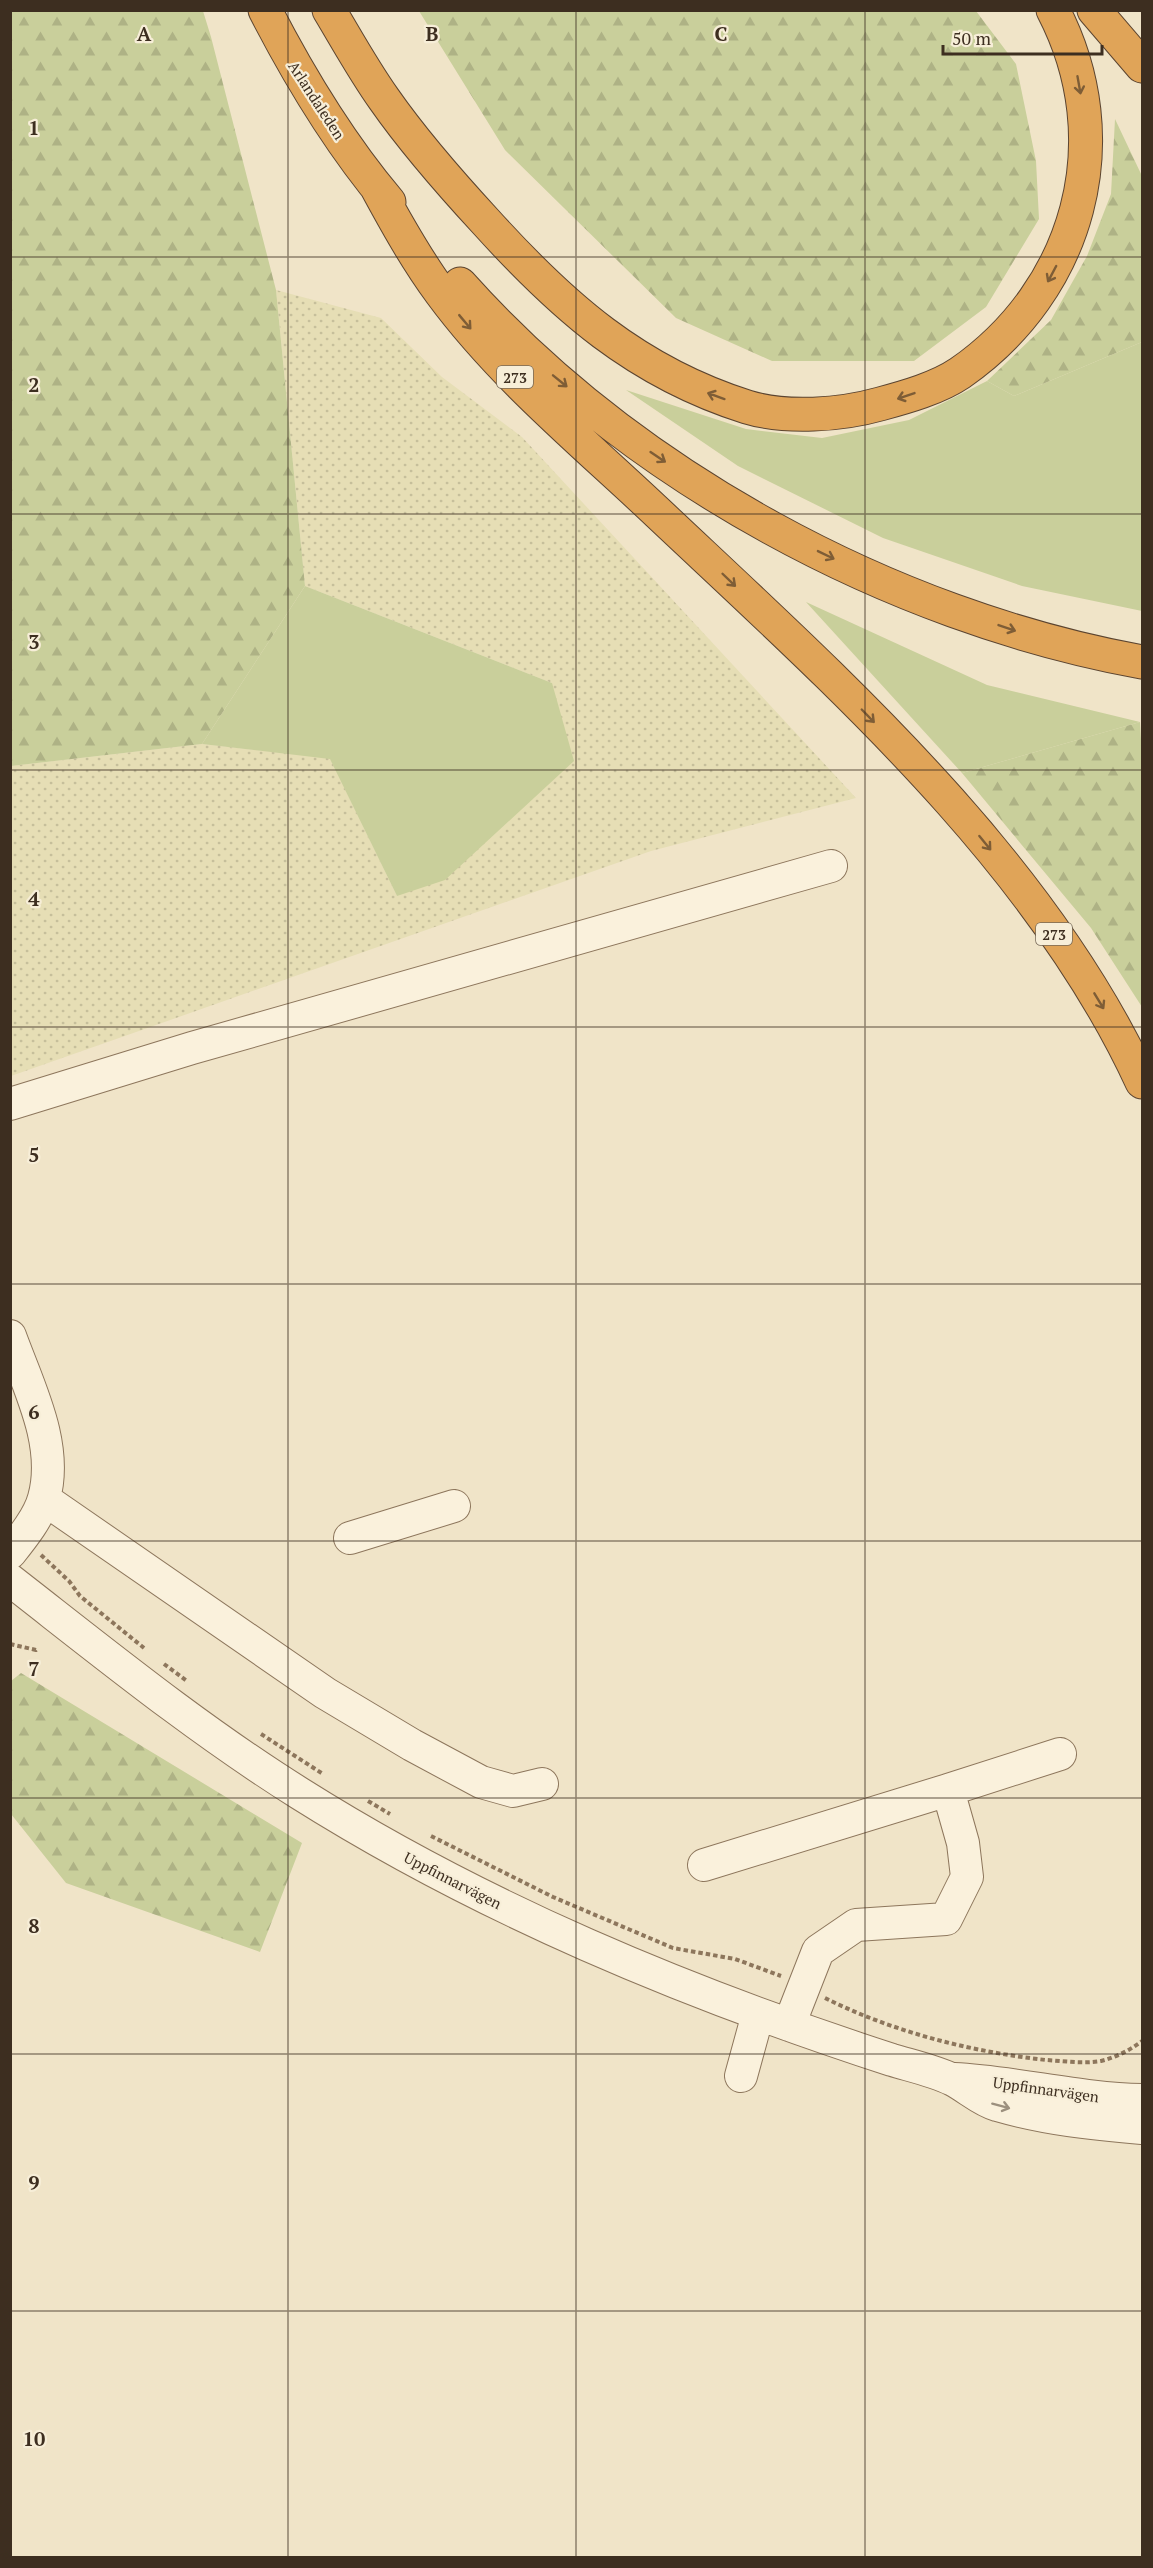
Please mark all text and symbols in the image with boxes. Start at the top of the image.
scale bar [943,18,1102,56]
text: A [137,20,152,47]
text: B [426,20,439,47]
text: C [714,20,728,47]
text: 50 m [952,26,992,50]
street label: Arlandaleden [284,57,350,143]
one-way arrow [1074,75,1085,95]
text: 1 [28,114,40,141]
one-way arrow [1045,264,1057,282]
one-way arrow [459,314,472,330]
road number: 273 [497,366,533,388]
text: 2 [28,371,40,398]
one-way arrow [551,375,567,388]
one-way arrow [707,389,726,400]
one-way arrow [897,391,916,402]
one-way arrow [649,451,666,463]
one-way arrow [816,550,834,562]
one-way arrow [721,573,736,587]
one-way arrow [997,623,1016,634]
text: 3 [28,628,40,655]
one-way arrow [861,709,876,724]
one-way arrow [978,835,991,851]
text: 4 [28,885,40,912]
road number: 273 [1036,923,1072,945]
one-way arrow [1093,992,1105,1009]
text: 5 [28,1141,40,1168]
text: 6 [28,1398,40,1425]
text: 7 [28,1655,40,1682]
street label: Uppfinnarvägen [401,1847,505,1913]
text: 8 [28,1912,40,1939]
street label: Uppfinnarvägen [992,2072,1100,2106]
one-way arrow [991,2101,1010,2112]
text: 9 [28,2169,40,2196]
text: 10 [23,2425,45,2452]

